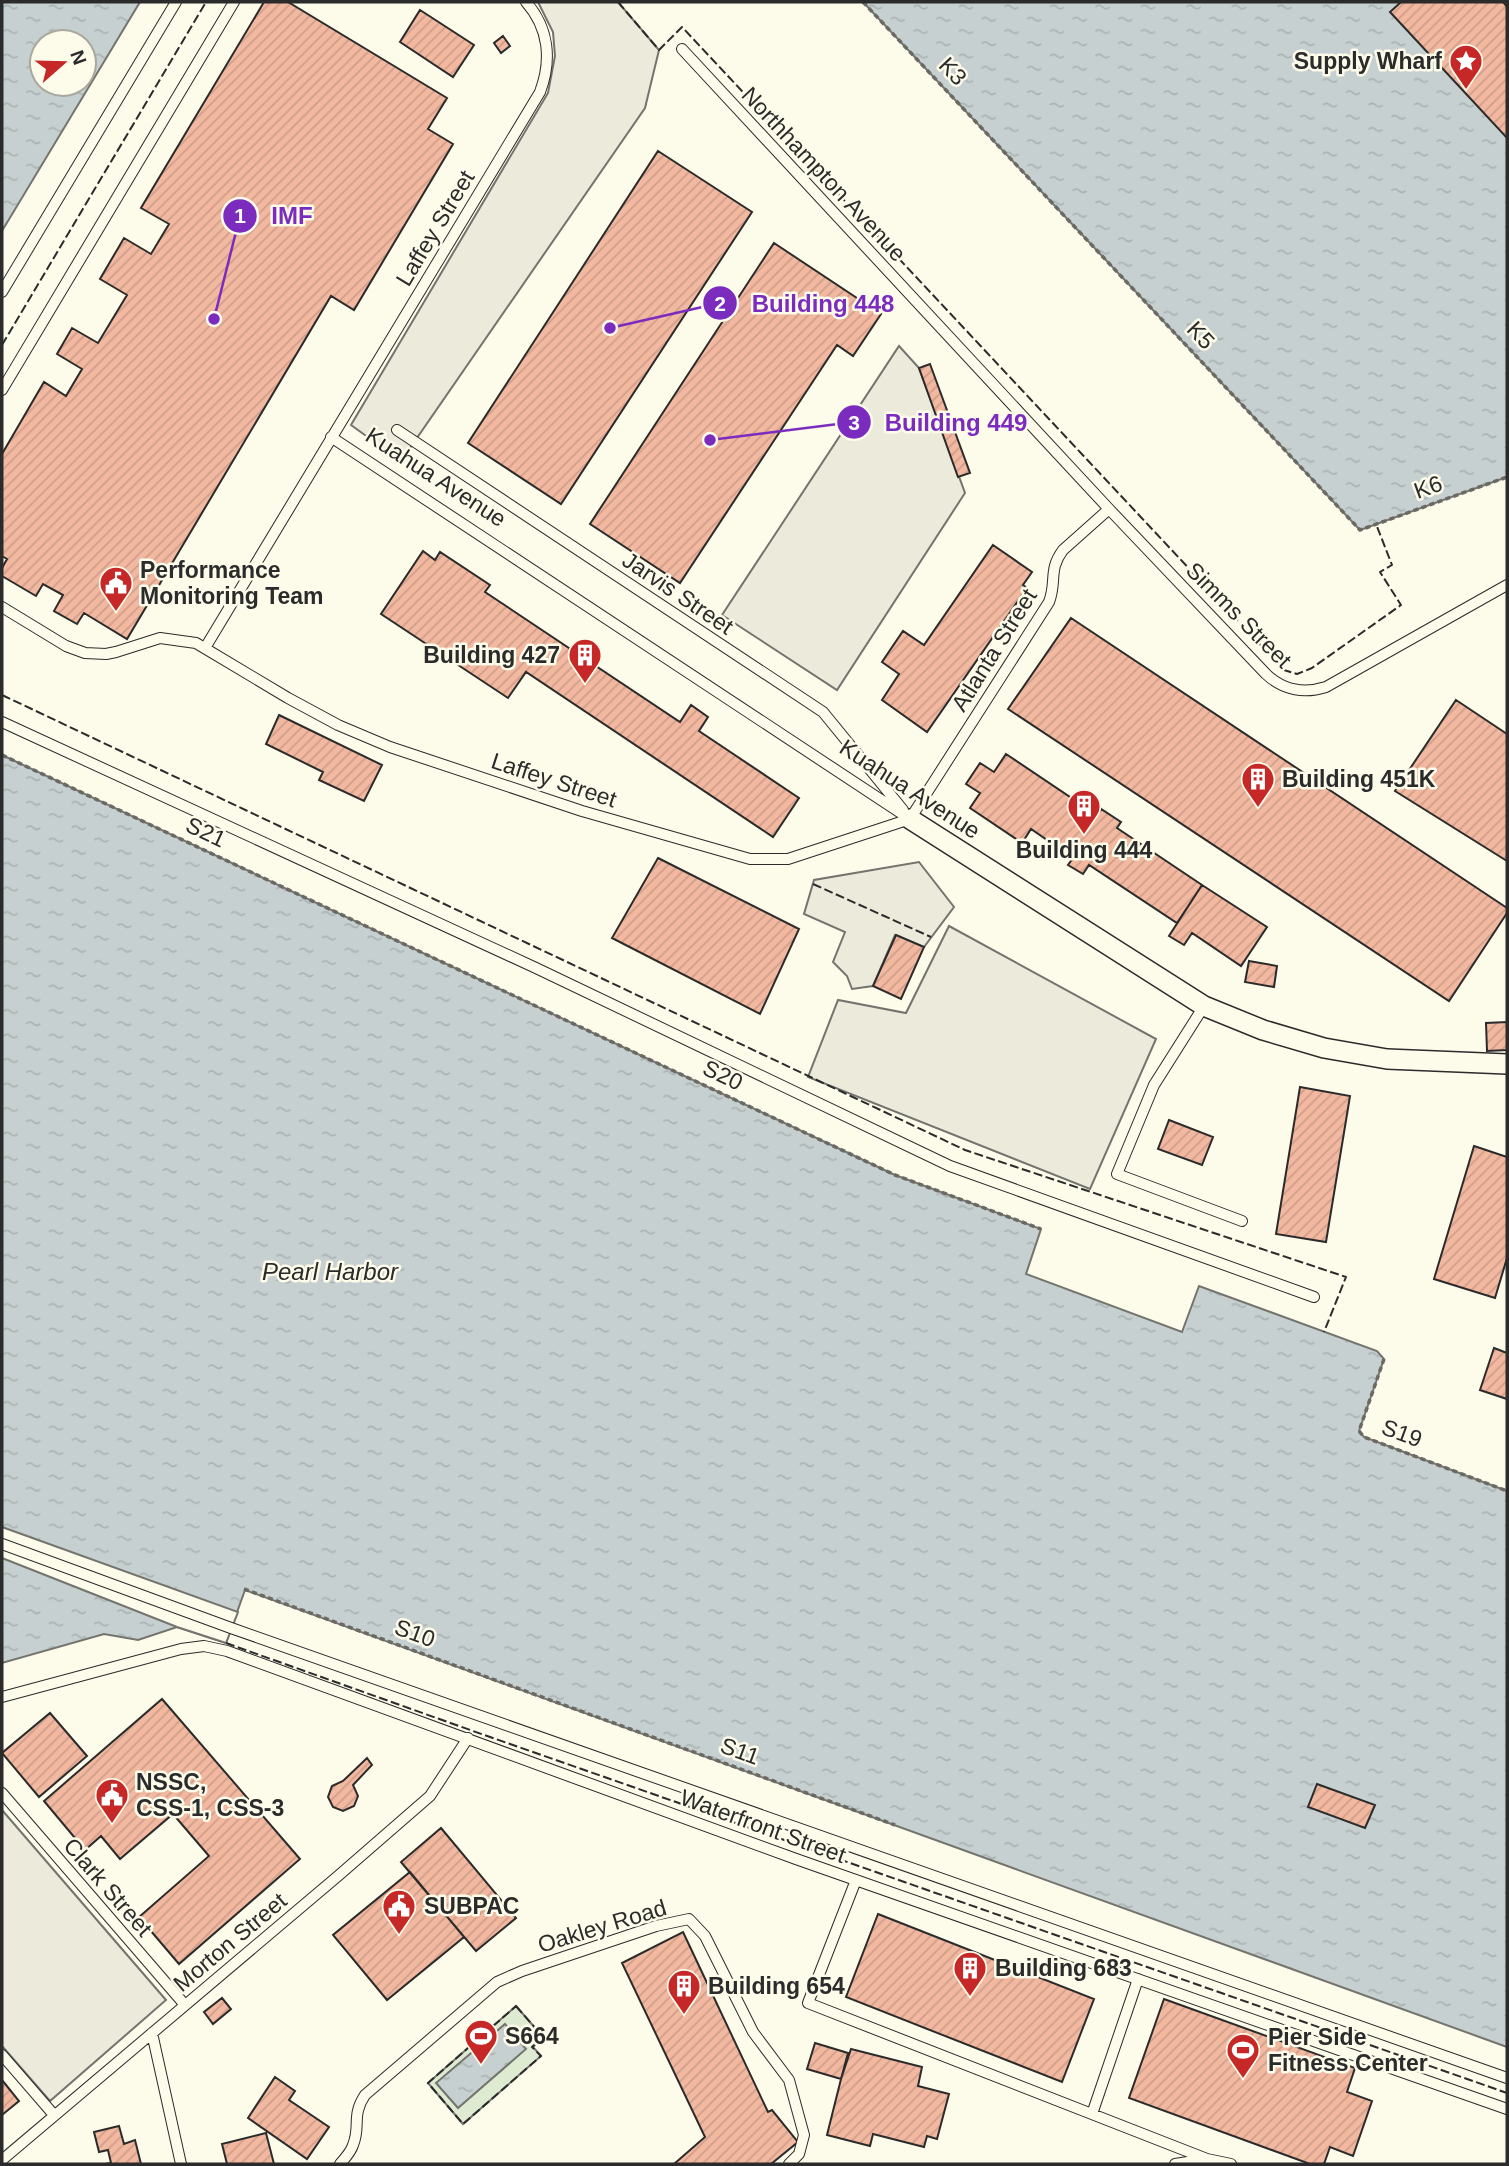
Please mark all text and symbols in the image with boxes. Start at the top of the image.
north arrow [28,28,98,98]
place icon: Supply Wharf [1447,42,1485,91]
text: N [66,47,91,67]
place label: Supply Wharf [1294,48,1442,74]
street label: K3 [934,52,972,90]
street label: Northhampton Avenue [737,82,911,266]
street label: Laffey Street [390,165,480,290]
callout: IMF [223,193,327,238]
text: IMF [271,202,313,229]
text: 1 [234,204,246,227]
callout: Building 448 [703,281,909,326]
text: Building 448 [752,290,894,317]
text: 2 [714,292,726,315]
street label: K5 [1182,316,1220,354]
callout: Building 449 [836,400,1042,445]
text: Building 449 [885,409,1027,436]
text: 3 [848,411,860,434]
street label: Kuahua Avenue [361,422,511,532]
street label: K6 [1410,470,1446,504]
street label: Jarvis Street [618,546,739,640]
place label: Performance Monitoring Team [140,557,324,609]
street label: Simms Street [1181,557,1297,673]
public building icon: Performance Monitoring Team [97,564,135,613]
street label: Atlanta Street [946,584,1042,716]
building icon: Building 427 [566,636,604,685]
place label: Building 427 [423,642,560,668]
street label: Kuahua Avenue [835,734,985,844]
street label: Laffey Street [488,748,620,813]
building icon: Building 451K [1239,760,1277,809]
place label: Building 451K [1282,766,1436,792]
building icon: Building 444 [1065,787,1103,836]
street label: S21 [182,812,230,852]
place label: Building 444 [1016,837,1153,863]
street label: S20 [699,1055,747,1095]
water label: Pearl Harbor [262,1258,399,1285]
street label: S19 [1378,1414,1426,1452]
street label: S10 [391,1614,439,1652]
street label: S11 [717,1732,763,1770]
place label: NSSC, CSS-1, CSS-3 [136,1769,284,1821]
public building icon: NSSC, CSS-1, CSS-3 [93,1776,131,1825]
street label: Waterfront Street [677,1784,850,1868]
street label: Clark Street [58,1833,158,1942]
street label: Morton Street [168,1887,292,1997]
public building icon: SUBPAC [380,1887,418,1936]
place label: SUBPAC [424,1893,519,1919]
street label: Oakley Road [535,1894,669,1958]
building icon: Building 683 [951,1949,989,1998]
place label: Building 683 [995,1955,1132,1981]
building icon: Building 654 [665,1967,703,2016]
place label: Building 654 [708,1973,845,1999]
sports icon: S664 [462,2017,500,2066]
place label: S664 [505,2023,559,2049]
place label: Pier Side Fitness Center [1268,2024,1428,2076]
sports icon: Pier Side Fitness Center [1224,2031,1262,2080]

